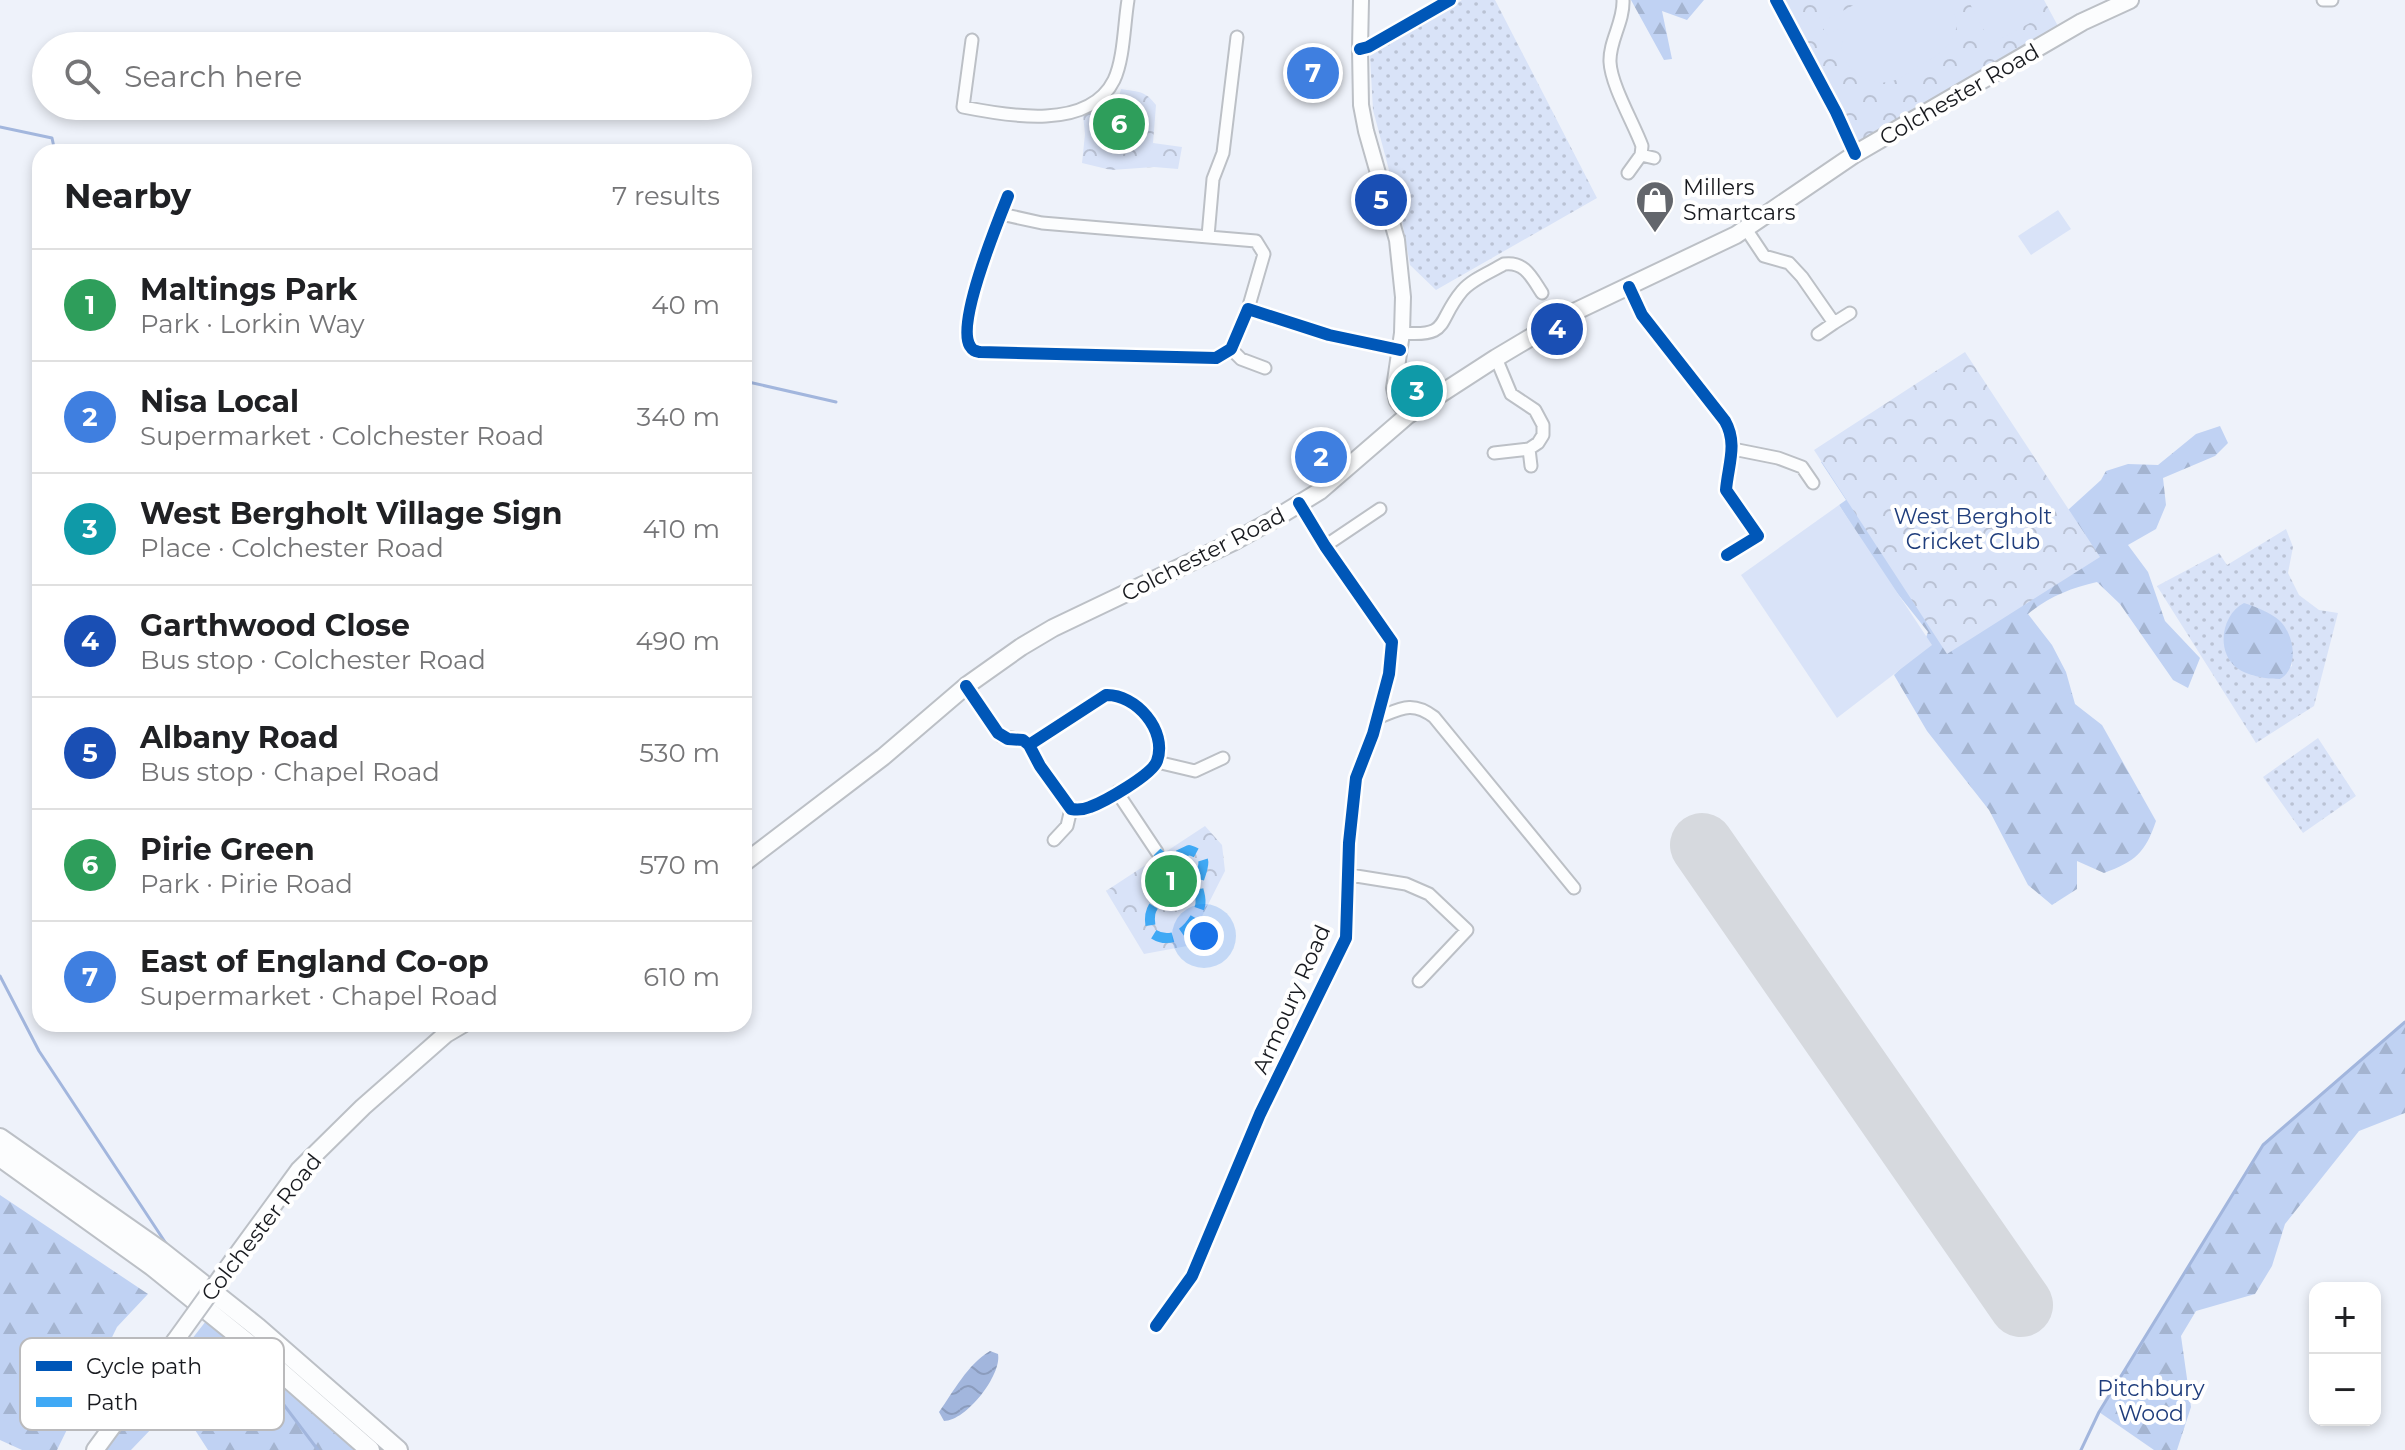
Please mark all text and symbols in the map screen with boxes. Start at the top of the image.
search box [32,32,752,120]
street label: Colchester Road [1875,38,2044,151]
pin: 7 [1287,43,1339,103]
icon: search [60,54,104,98]
text: Search here [124,58,302,95]
pin: 6 [1093,94,1145,154]
pin: 5 [1355,170,1407,230]
place label: Millers Smartcars [1683,174,1796,226]
text: Nearby [64,175,191,217]
shop icon: Millers Smartcars [1634,179,1676,234]
text: 7 results [612,180,720,212]
text: Maltings Park [140,271,357,308]
text: 1 [85,289,95,321]
text: 40 m [651,289,720,321]
pin: 4 [1531,299,1583,359]
text: Park · Lorkin Way [140,308,365,340]
pin: 3 [1391,361,1443,421]
text: Nisa Local [140,383,299,420]
text: 2 [82,401,98,433]
text: 340 m [637,401,720,433]
text: Supermarket · Colchester Road [140,420,544,452]
pin: 2 [1295,427,1347,487]
text: West Bergholt Village Sign [140,495,563,532]
street label: Colchester Road [1117,502,1289,607]
park label: West Bergholt Cricket Club [1894,503,2052,555]
text: 3 [82,513,98,545]
text: 410 m [642,513,720,545]
text: Place · Colchester Road [140,532,444,564]
text: Garthwood Close [140,607,410,644]
text: 4 [81,625,99,657]
text: 490 m [636,625,720,657]
text: Bus stop · Colchester Road [140,644,486,676]
text: Albany Road [140,719,339,756]
text: 5 [82,737,98,769]
text: 530 m [639,737,720,769]
text: Bus stop · Chapel Road [140,756,440,788]
text: Pirie Green [140,831,315,868]
text: 6 [82,849,98,881]
text: 570 m [639,849,720,881]
pin: 1 [1145,851,1197,911]
text: Park · Pirie Road [140,868,353,900]
your location [1184,916,1224,956]
street label: Armoury Road [1247,921,1336,1078]
text: East of England Co-op [140,943,489,980]
text: 7 [82,961,98,993]
text: 610 m [643,961,720,993]
text: Supermarket · Chapel Road [140,980,498,1012]
street label: Colchester Road [195,1148,327,1306]
map controls [2309,1282,2381,1426]
button: + [2309,1282,2381,1354]
legend [20,1338,284,1430]
text: Cycle path [86,1353,202,1380]
button: − [2309,1354,2381,1426]
park label: Pitchbury Wood [2097,1375,2205,1427]
text: Path [86,1389,138,1416]

